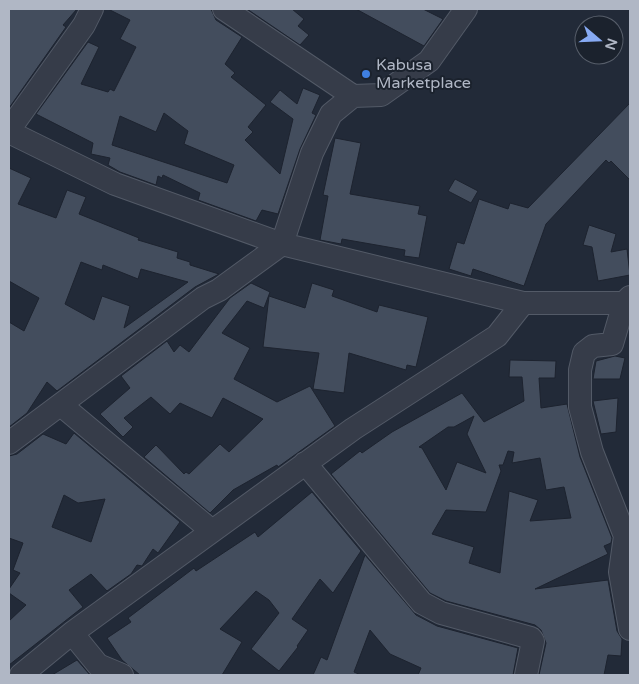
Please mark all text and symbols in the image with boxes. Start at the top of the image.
north arrow [574,15,624,65]
text: N [601,36,621,52]
place label: Kabusa Marketplace [376,55,471,93]
marker: Kabusa Marketplace [360,68,372,80]

